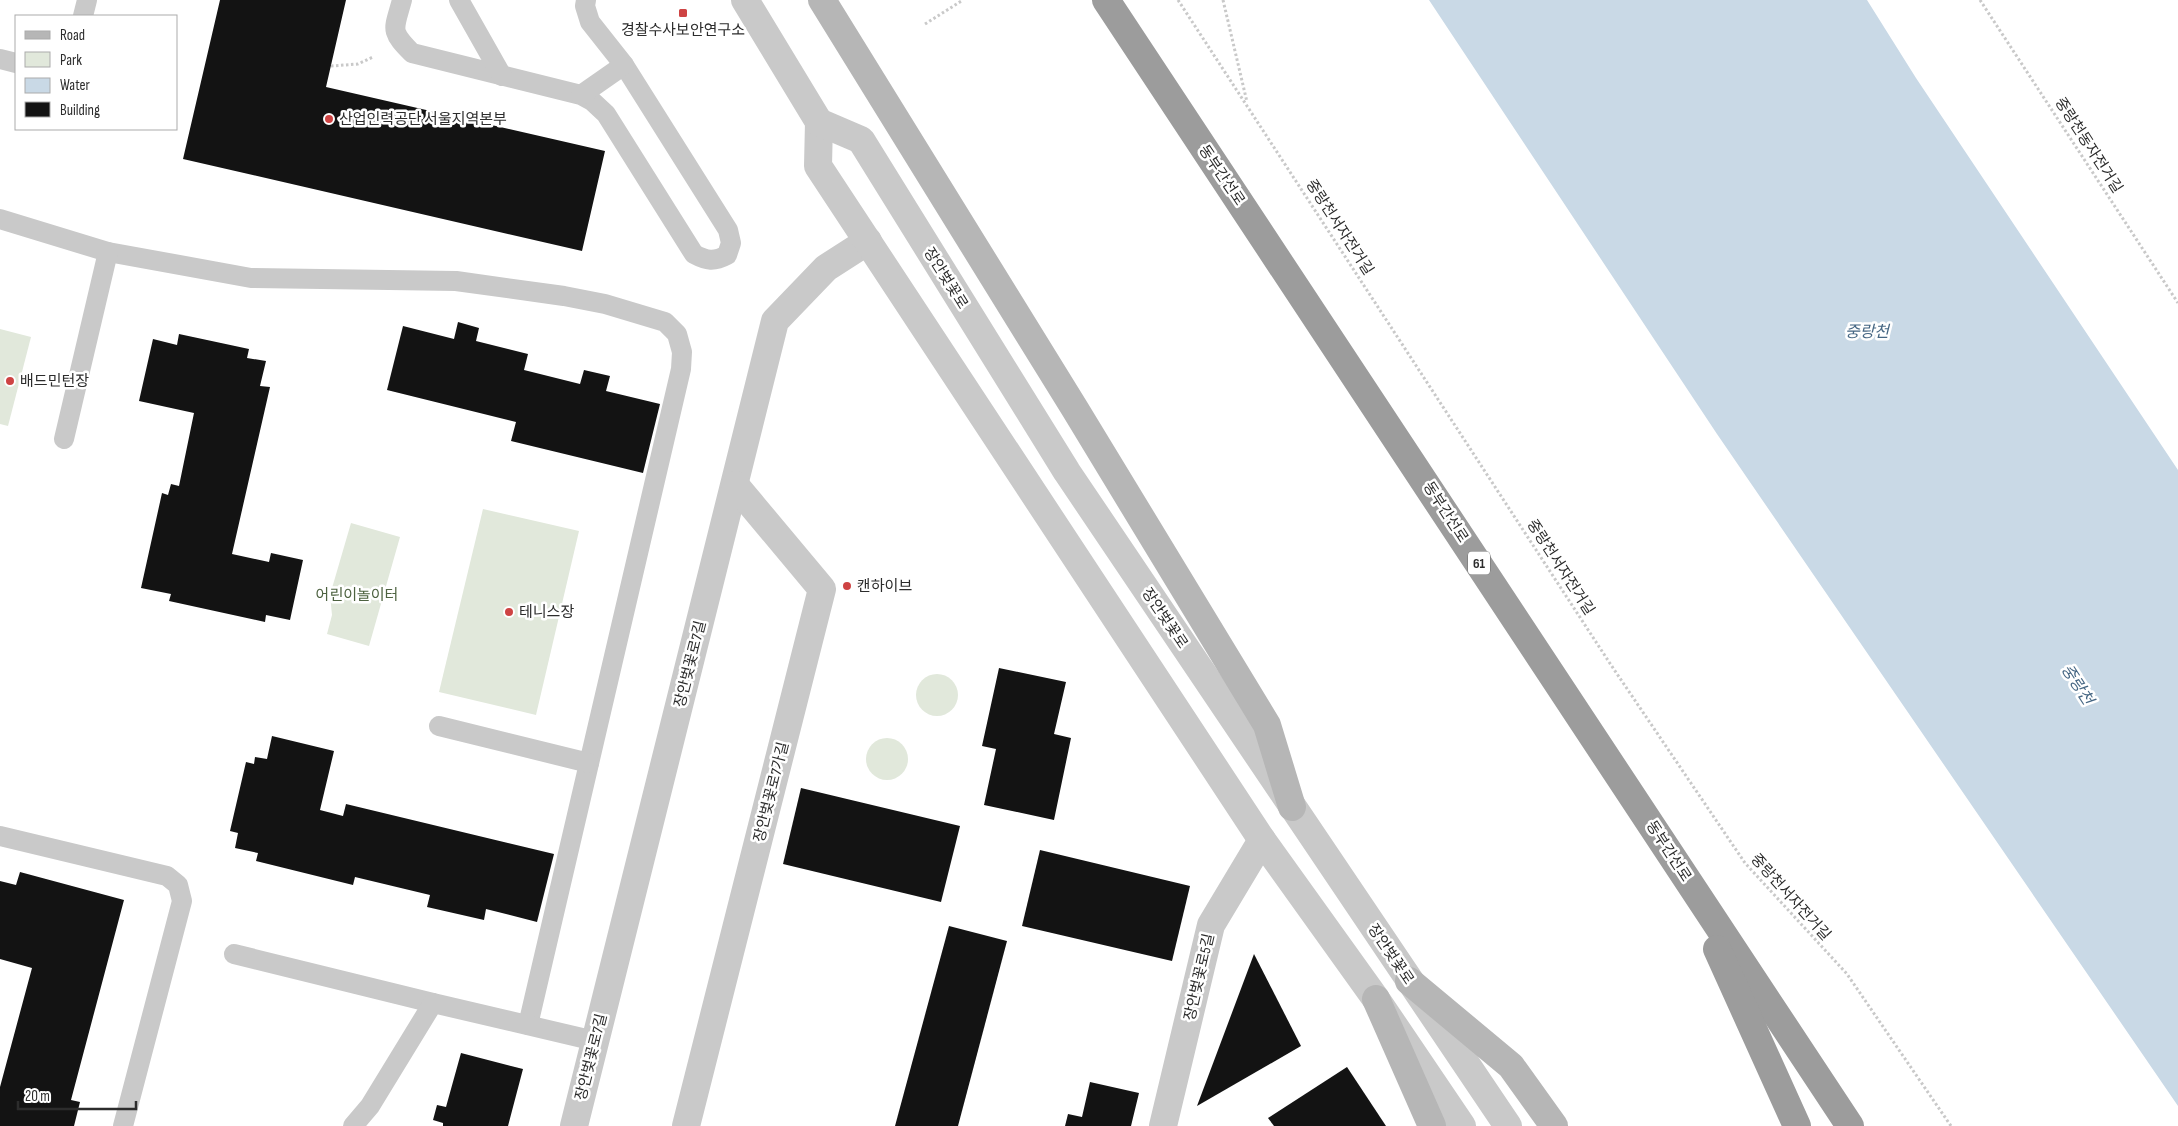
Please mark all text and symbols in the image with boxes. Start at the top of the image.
marker: 경찰수사보안연구소 [677,7,689,19]
legend [15,15,178,130]
place label: 경찰수사보안연구소 [621,21,745,40]
text: Road [60,26,85,45]
text: Park [60,51,82,70]
text: Water [60,76,91,95]
street label: 중랑천동자전거길 [2051,94,2127,197]
text: Building [60,101,100,120]
place label: 산업인력공단 서울지역본부 [339,110,507,129]
marker: 산업인력공단 서울지역본부 [323,113,335,125]
street label: 동부간선로 [1194,141,1249,209]
street label: 중랑천서자전거길 [1302,176,1378,279]
street label: 장안벚꽃로 [919,244,972,313]
water label: 중랑천 [1845,323,1891,342]
place label: 배드민턴장 [20,372,89,391]
marker: 배드민턴장 [4,375,16,387]
street label: 동부간선로 [1419,478,1472,546]
street label: 중랑천서자전거길 [1523,516,1599,619]
road number: 61 [1468,552,1490,574]
place label: 캔하이브 [857,577,912,596]
marker: 캔하이브 [841,580,853,592]
street label: 장안벚꽃로 [1137,584,1192,652]
park label: 어린이놀이터 [316,586,398,605]
place label: 테니스장 [519,603,574,622]
marker: 테니스장 [503,606,515,618]
street label: 장안벚꽃로7길 [671,619,710,710]
water label: 중랑천 [2057,661,2098,710]
street label: 장안벚꽃로7가길 [750,740,793,844]
street label: 동부간선로 [1642,817,1695,885]
street label: 중랑천서자전거길 [1747,850,1835,945]
street label: 장안벚꽃로 [1363,920,1418,988]
street label: 장안벚꽃로5길 [1180,932,1219,1023]
street label: 장안벚꽃로7길 [572,1012,611,1103]
scale bar [18,1078,135,1110]
text: 20 m [25,1087,50,1106]

